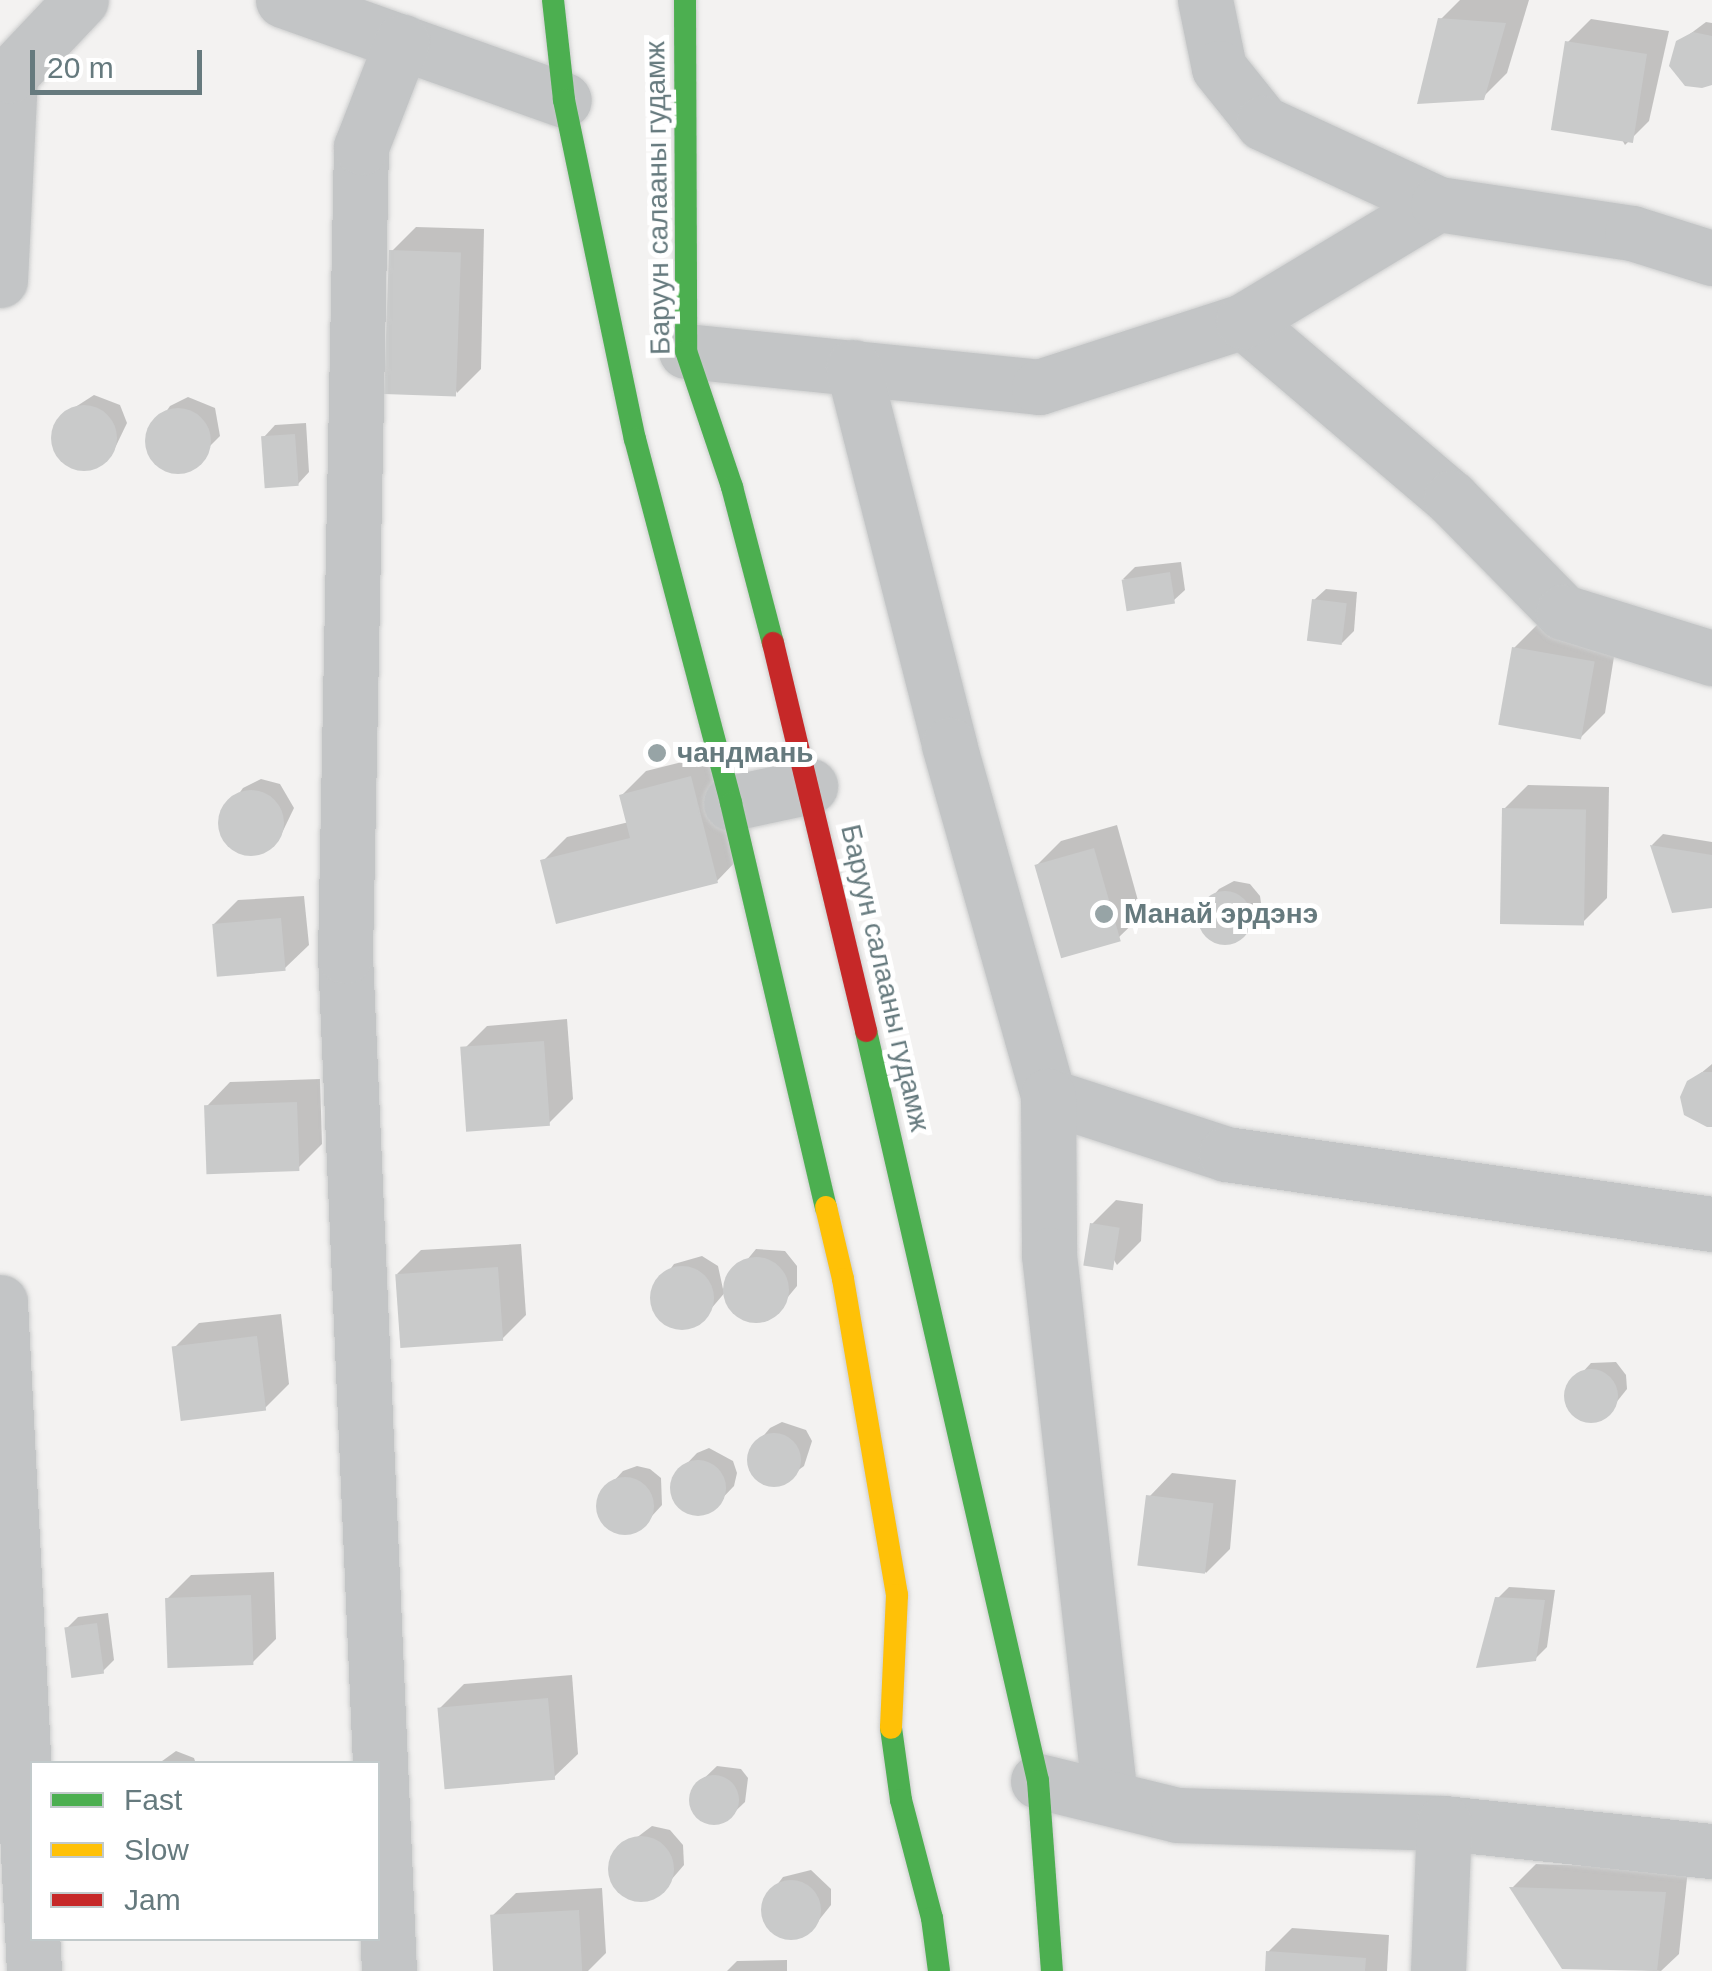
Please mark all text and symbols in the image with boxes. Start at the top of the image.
scale bar [35,30,208,92]
street label: Баруун салааны гудамж [638,41,678,355]
text: 20 m [47,51,114,84]
place label: чандмань [677,736,814,770]
marker: чандмань [646,742,668,764]
street label: Баруун салааны гудамж [833,821,937,1135]
place label: Манай эрдэнэ [1124,897,1318,931]
marker: Манай эрдэнэ [1093,903,1115,925]
legend [30,1761,380,1941]
text: Fast [124,1783,182,1816]
text: Slow [124,1833,189,1866]
text: Jam [124,1883,181,1916]

